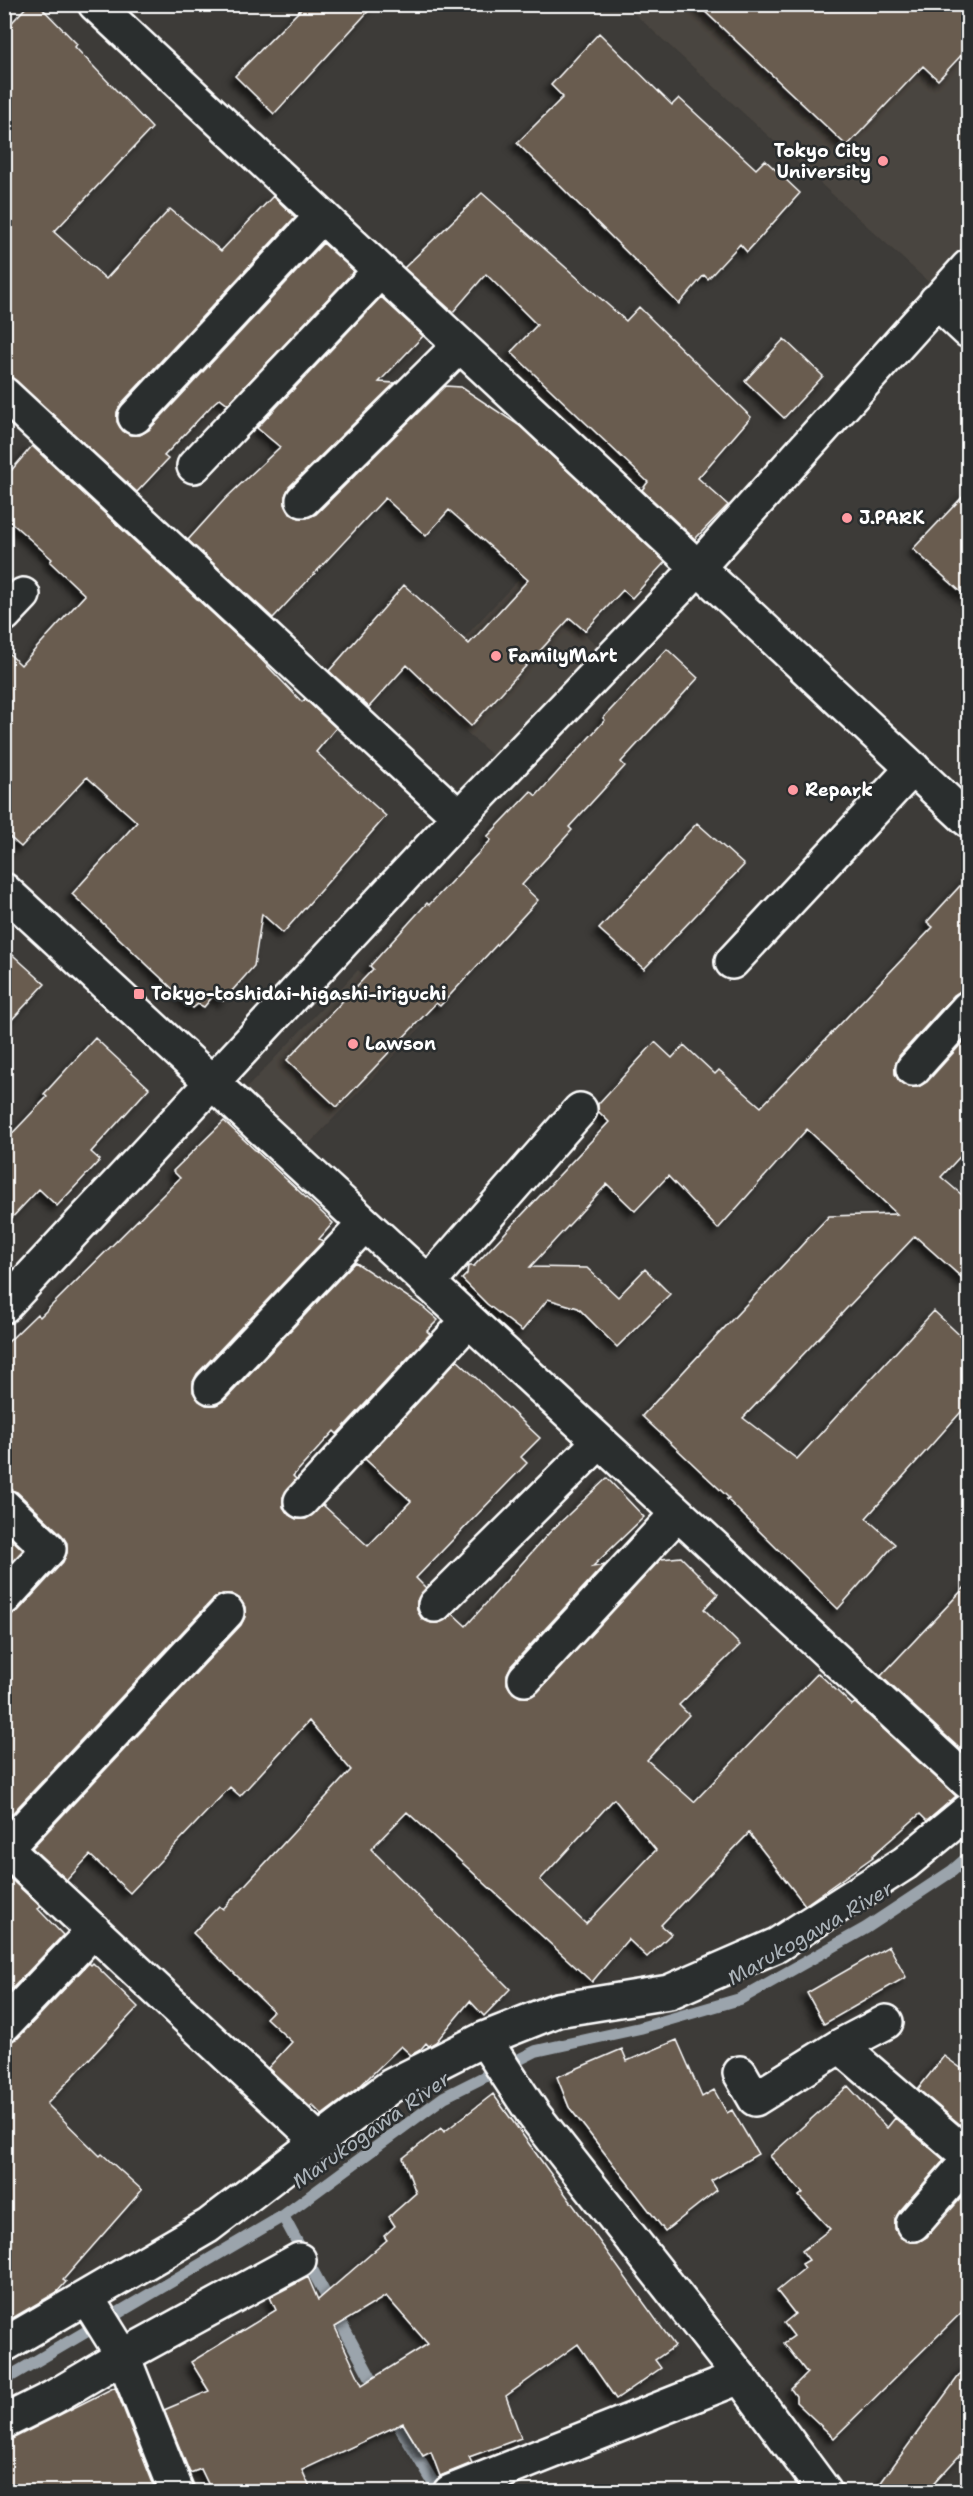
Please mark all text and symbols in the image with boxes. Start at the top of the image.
place label: Tokyo City University [774,139,871,184]
marker: Tokyo City University [876,154,890,168]
place label: J.PARK [859,506,925,530]
marker: J.PARK [840,511,854,525]
place label: FamilyMart [508,644,618,668]
marker: FamilyMart [489,649,503,663]
place label: Repark [805,778,873,802]
marker: Repark [786,783,800,797]
place label: Tokyo-toshidai-higashi-iriguchi [151,982,446,1006]
marker: Tokyo-toshidai-higashi-iriguchi [132,987,146,1001]
place label: Lawson [365,1032,436,1056]
marker: Lawson [346,1037,360,1051]
water label: Marukogawa River [723,1875,898,1991]
water label: Marukogawa River [287,2065,455,2194]

